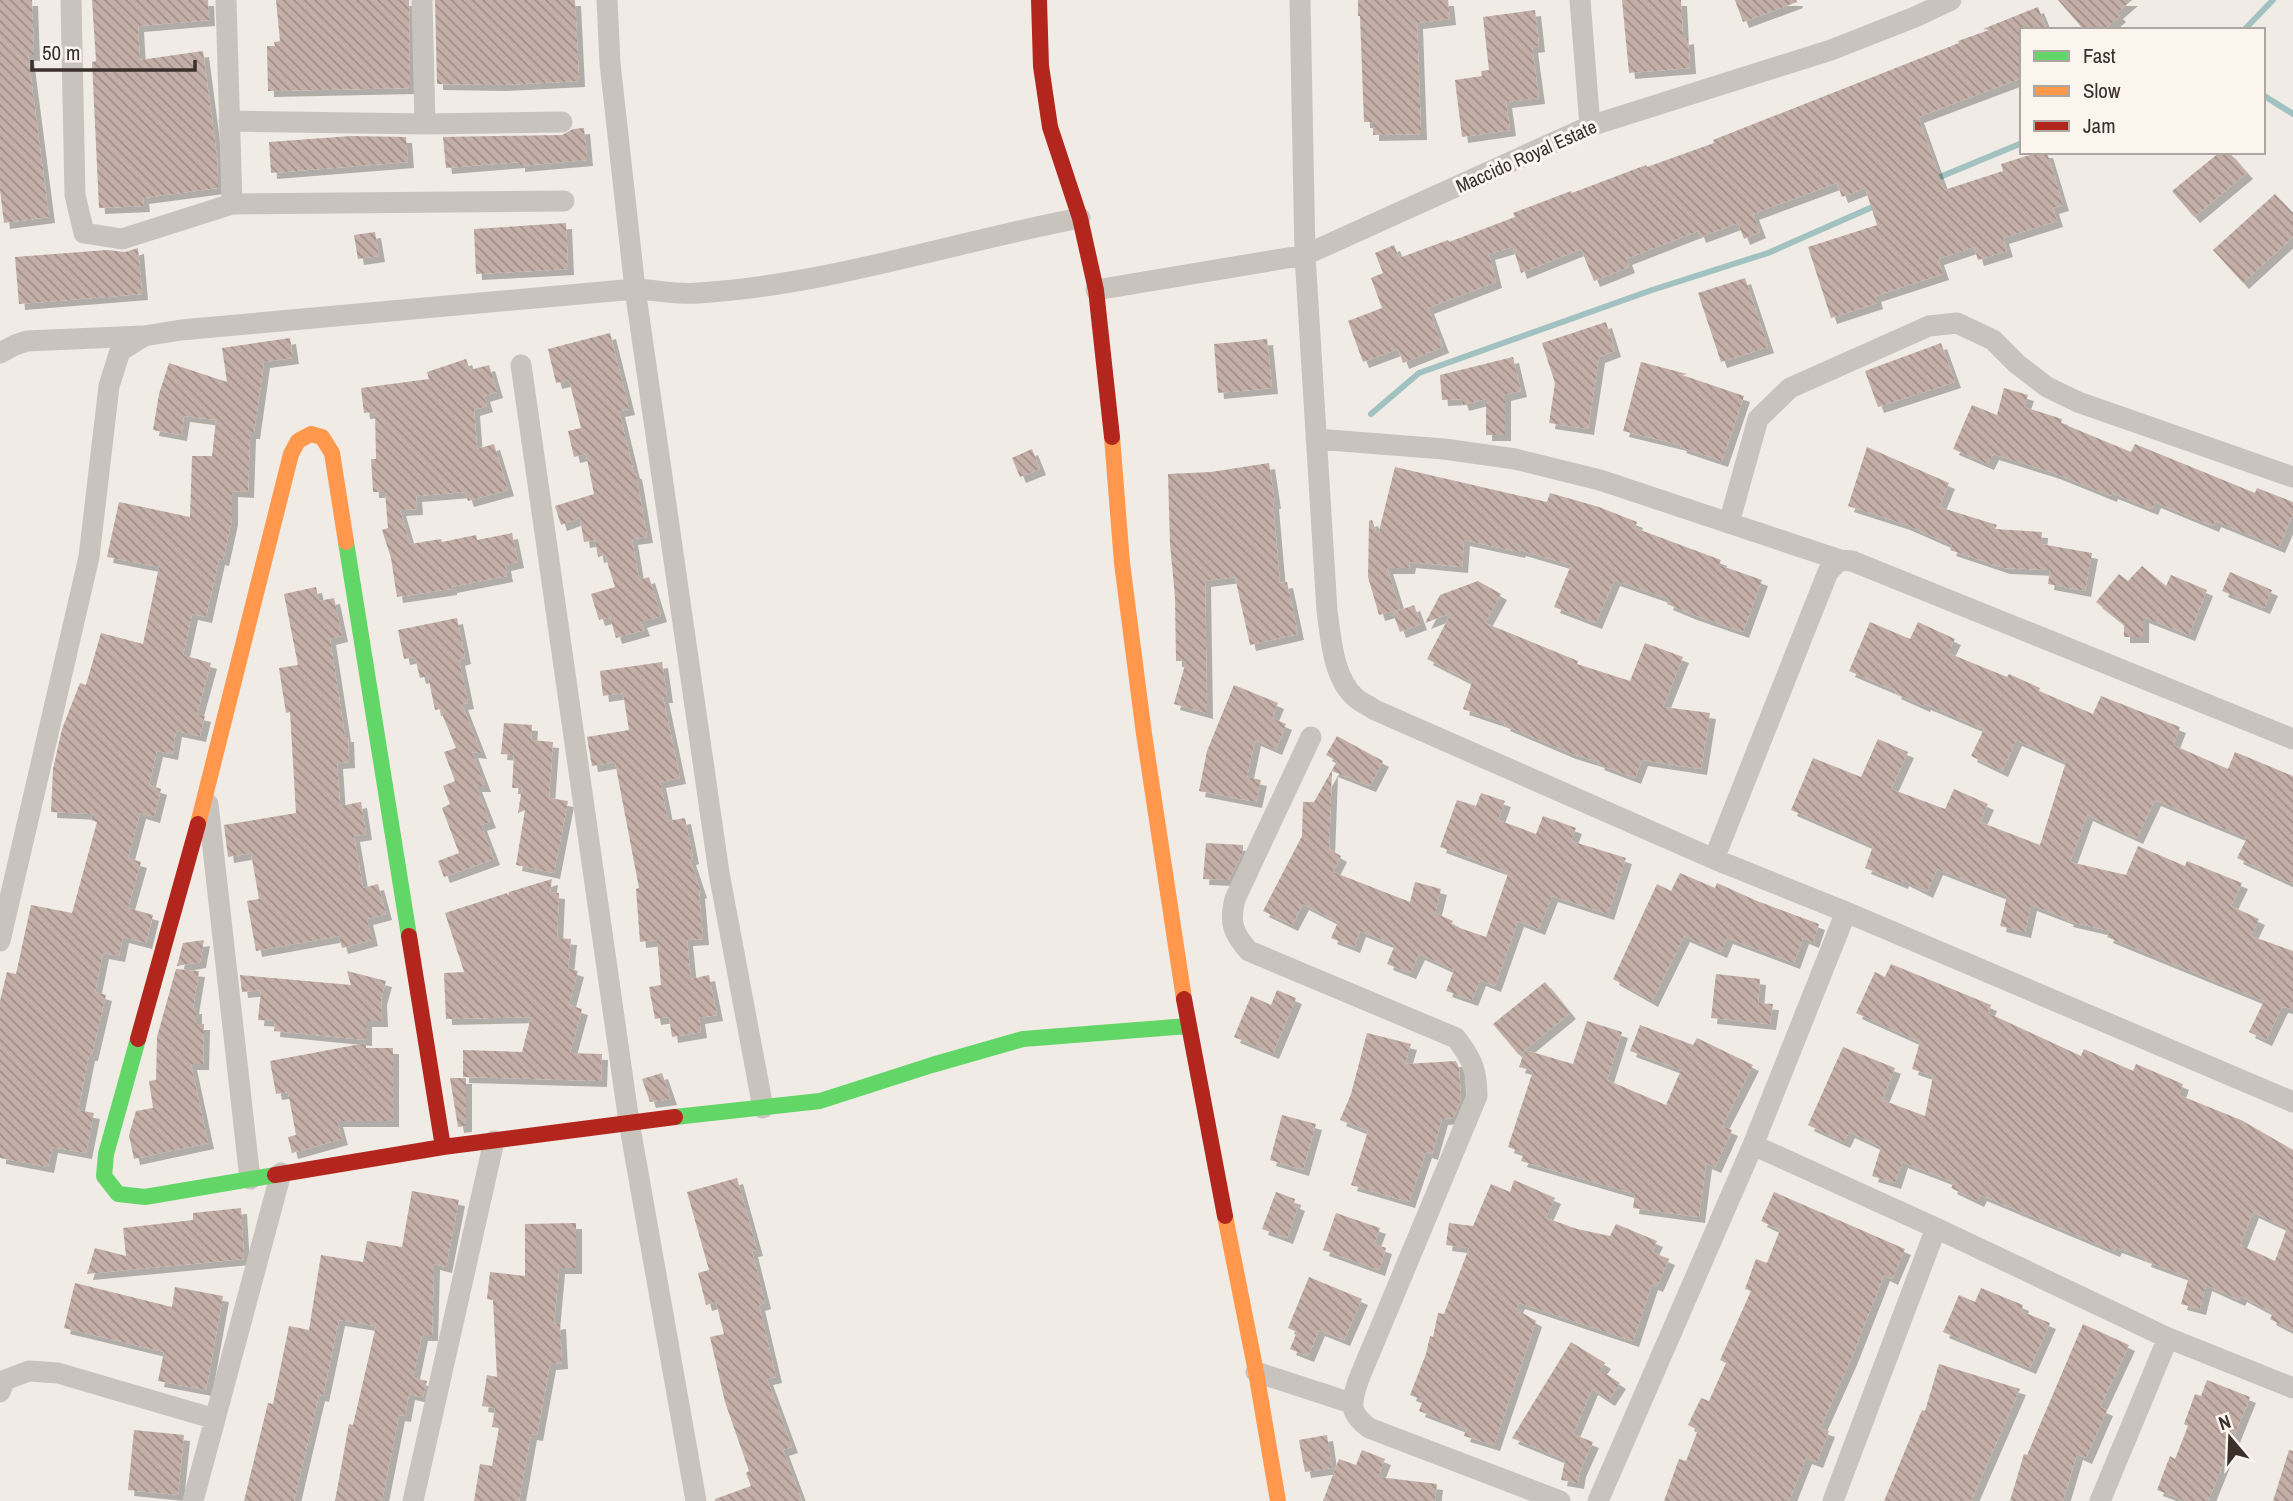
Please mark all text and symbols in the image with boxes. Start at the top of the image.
scale bar [32,28,194,72]
legend [2020,28,2265,154]
text: 50 m [42,38,80,67]
text: Fast [2083,41,2116,70]
text: Slow [2083,76,2121,105]
text: Jam [2083,111,2116,140]
street label: Maccido Royal Estate [1451,113,1601,199]
north arrow [2195,1403,2265,1473]
text: N [2215,1408,2234,1436]

